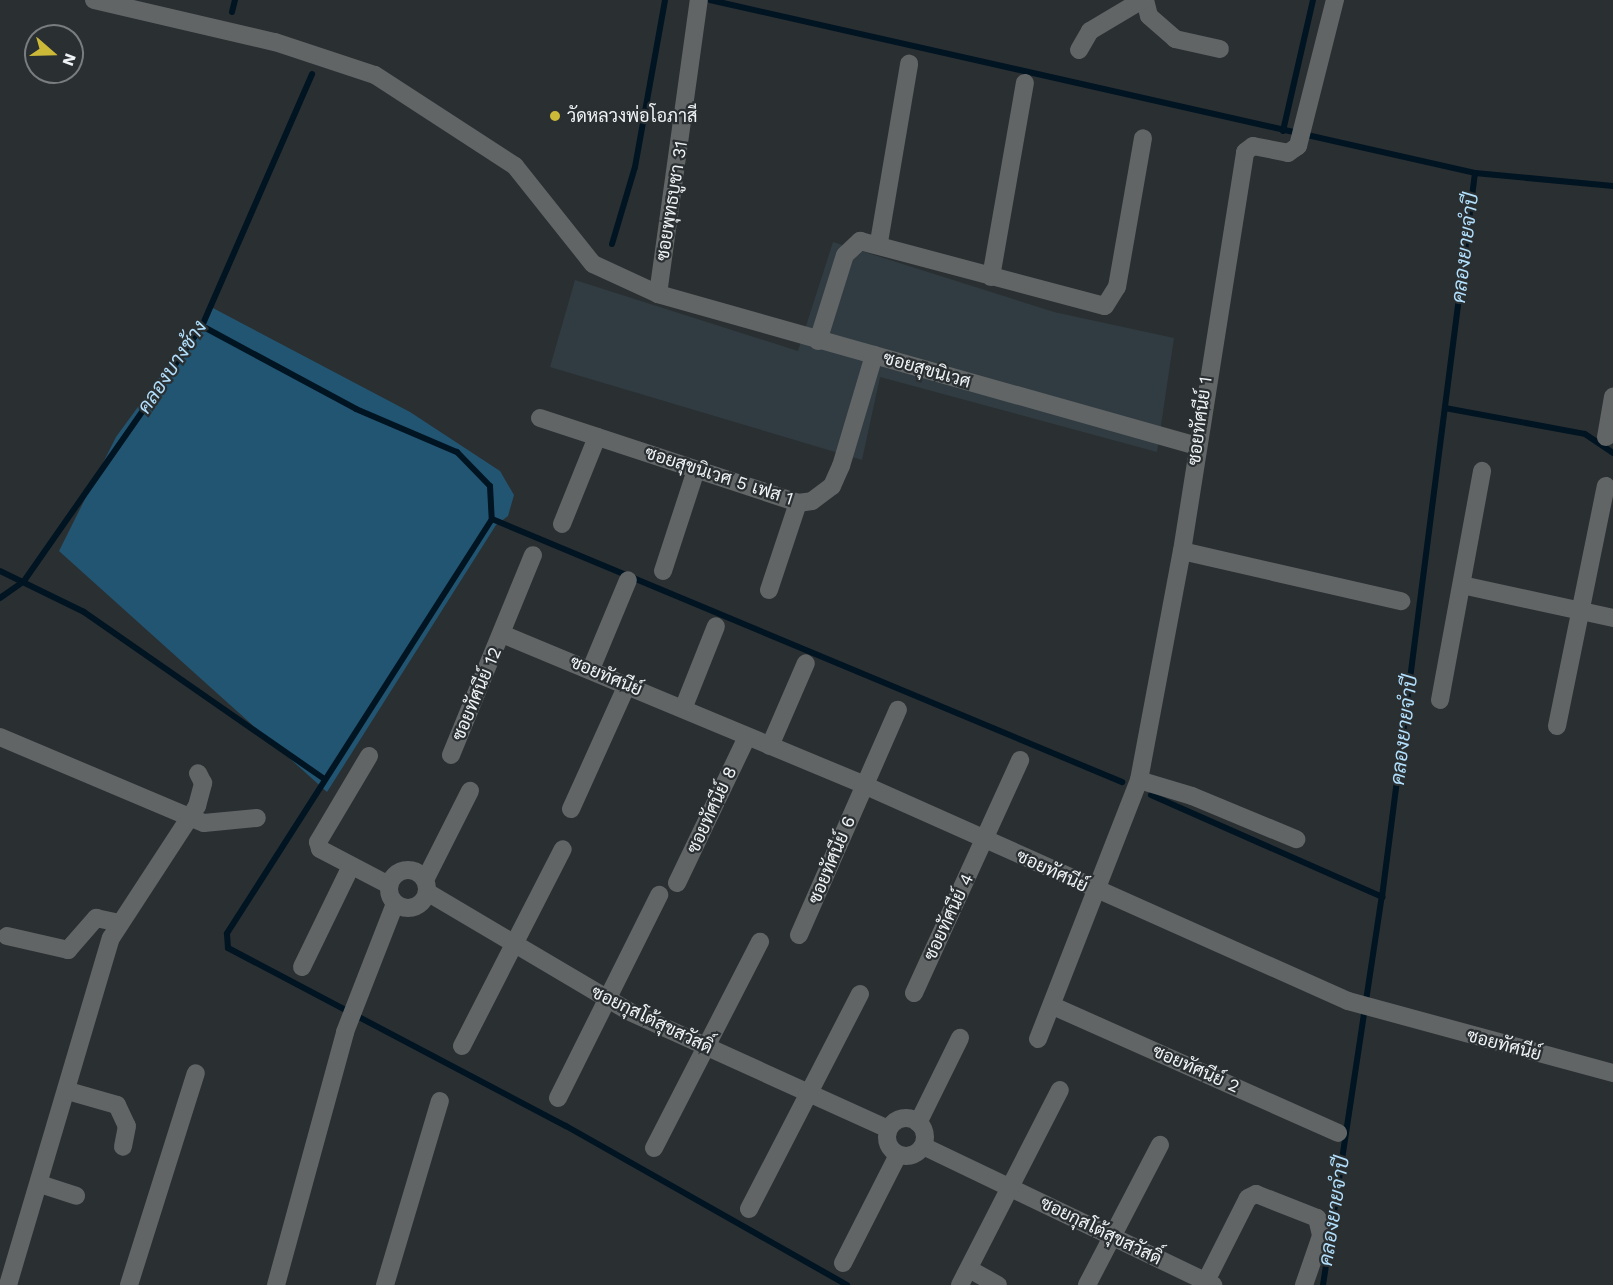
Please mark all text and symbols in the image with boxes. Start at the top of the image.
north arrow [24,24,84,84]
text: N [59,51,80,68]
place label: วัดหลวงพ่อโอภาสี [567,105,697,127]
marker: วัดหลวงพ่อโอภาสี [548,109,562,123]
street label: ซอยพุทธบูชา 31 [652,139,692,263]
water label: คลองยายจำปี [1446,191,1484,305]
water label: คลองบางช้าง [132,316,212,418]
street label: ซอยสุขนิเวศ [881,347,973,393]
street label: ซอยทัศนีย์ 1 [1183,375,1217,467]
street label: ซอยสุขนิเวศ 5 เฟส 1 [642,442,796,510]
street label: ซอยทัศนีย์ 12 [448,644,506,744]
street label: ซอยทัศนีย์ [567,651,645,701]
water label: คลองยายจำปี [1385,673,1423,787]
street label: ซอยทัศนีย์ 8 [682,763,742,857]
street label: ซอยทัศนีย์ 6 [804,813,860,907]
street label: ซอยทัศนีย์ [1013,845,1091,897]
street label: ซอยทัศนีย์ 4 [919,870,979,964]
street label: ซอยกุสโต้สุขสวัสดิ์ [588,981,716,1059]
street label: ซอยทัศนีย์ [1464,1025,1544,1065]
street label: ซอยทัศนีย์ 2 [1149,1040,1243,1098]
water label: คลองยายจำปี [1313,1154,1355,1268]
street label: ซอยกุสโต้สุขสวัสดิ์ [1037,1192,1165,1270]

